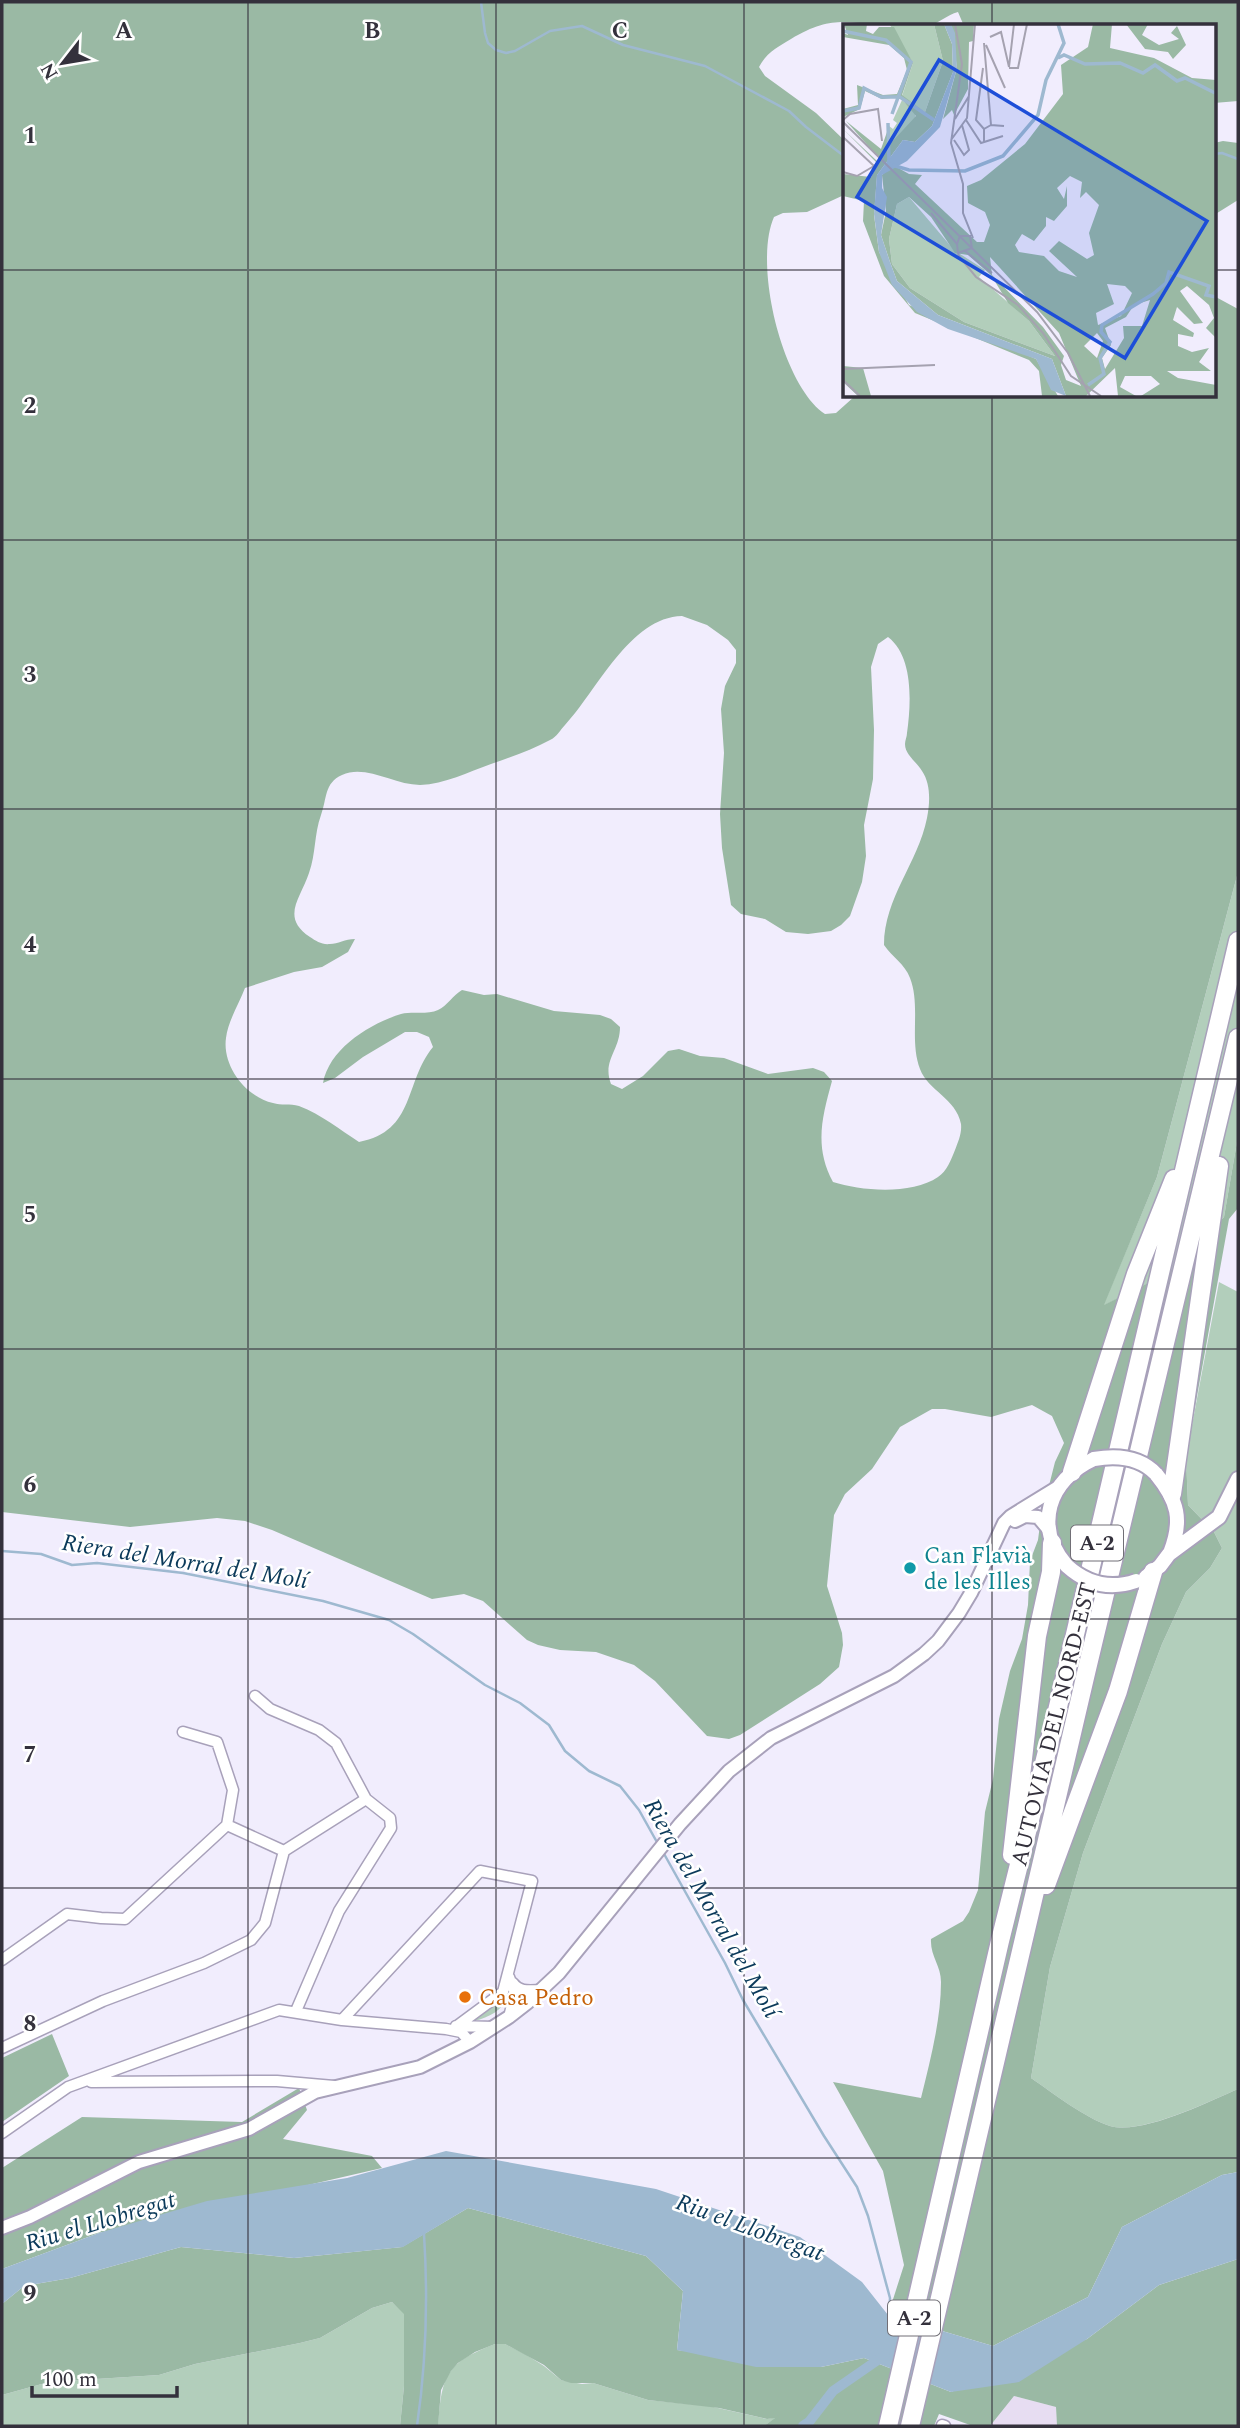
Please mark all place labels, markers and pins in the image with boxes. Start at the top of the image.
place label: Can Flavià de les Illes [924,1539,1032,1600]
marker: Can Flavià de les Illes [902,1560,918,1576]
place label: Casa Pedro [479,1981,594,2016]
marker: Casa Pedro [457,1989,473,2005]

